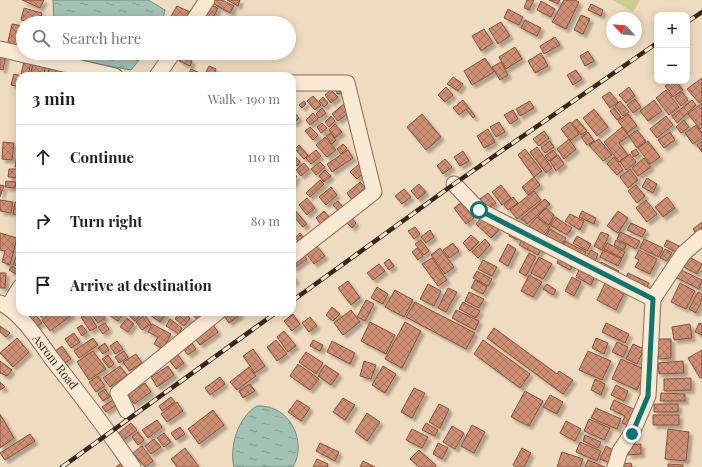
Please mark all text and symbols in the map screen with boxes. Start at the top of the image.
north arrow [606,12,642,48]
map controls [654,12,690,84]
button: + [654,12,690,48]
search box [16,16,296,60]
icon: search [30,27,52,49]
text: Search here [62,28,141,48]
button: − [654,48,690,84]
text: 3 min [32,87,75,109]
text: Walk · 190 m [208,90,280,107]
icon: ahead [32,146,54,168]
text: Continue [70,147,134,167]
text: 110 m [248,148,280,165]
route start [470,201,488,219]
icon: right [32,210,54,232]
text: Turn right [70,211,143,231]
text: 80 m [251,212,280,229]
icon: arrive [32,274,54,296]
text: Arrive at destination [70,275,212,295]
street label: Asrom Road [29,330,82,392]
route end [623,425,641,443]

